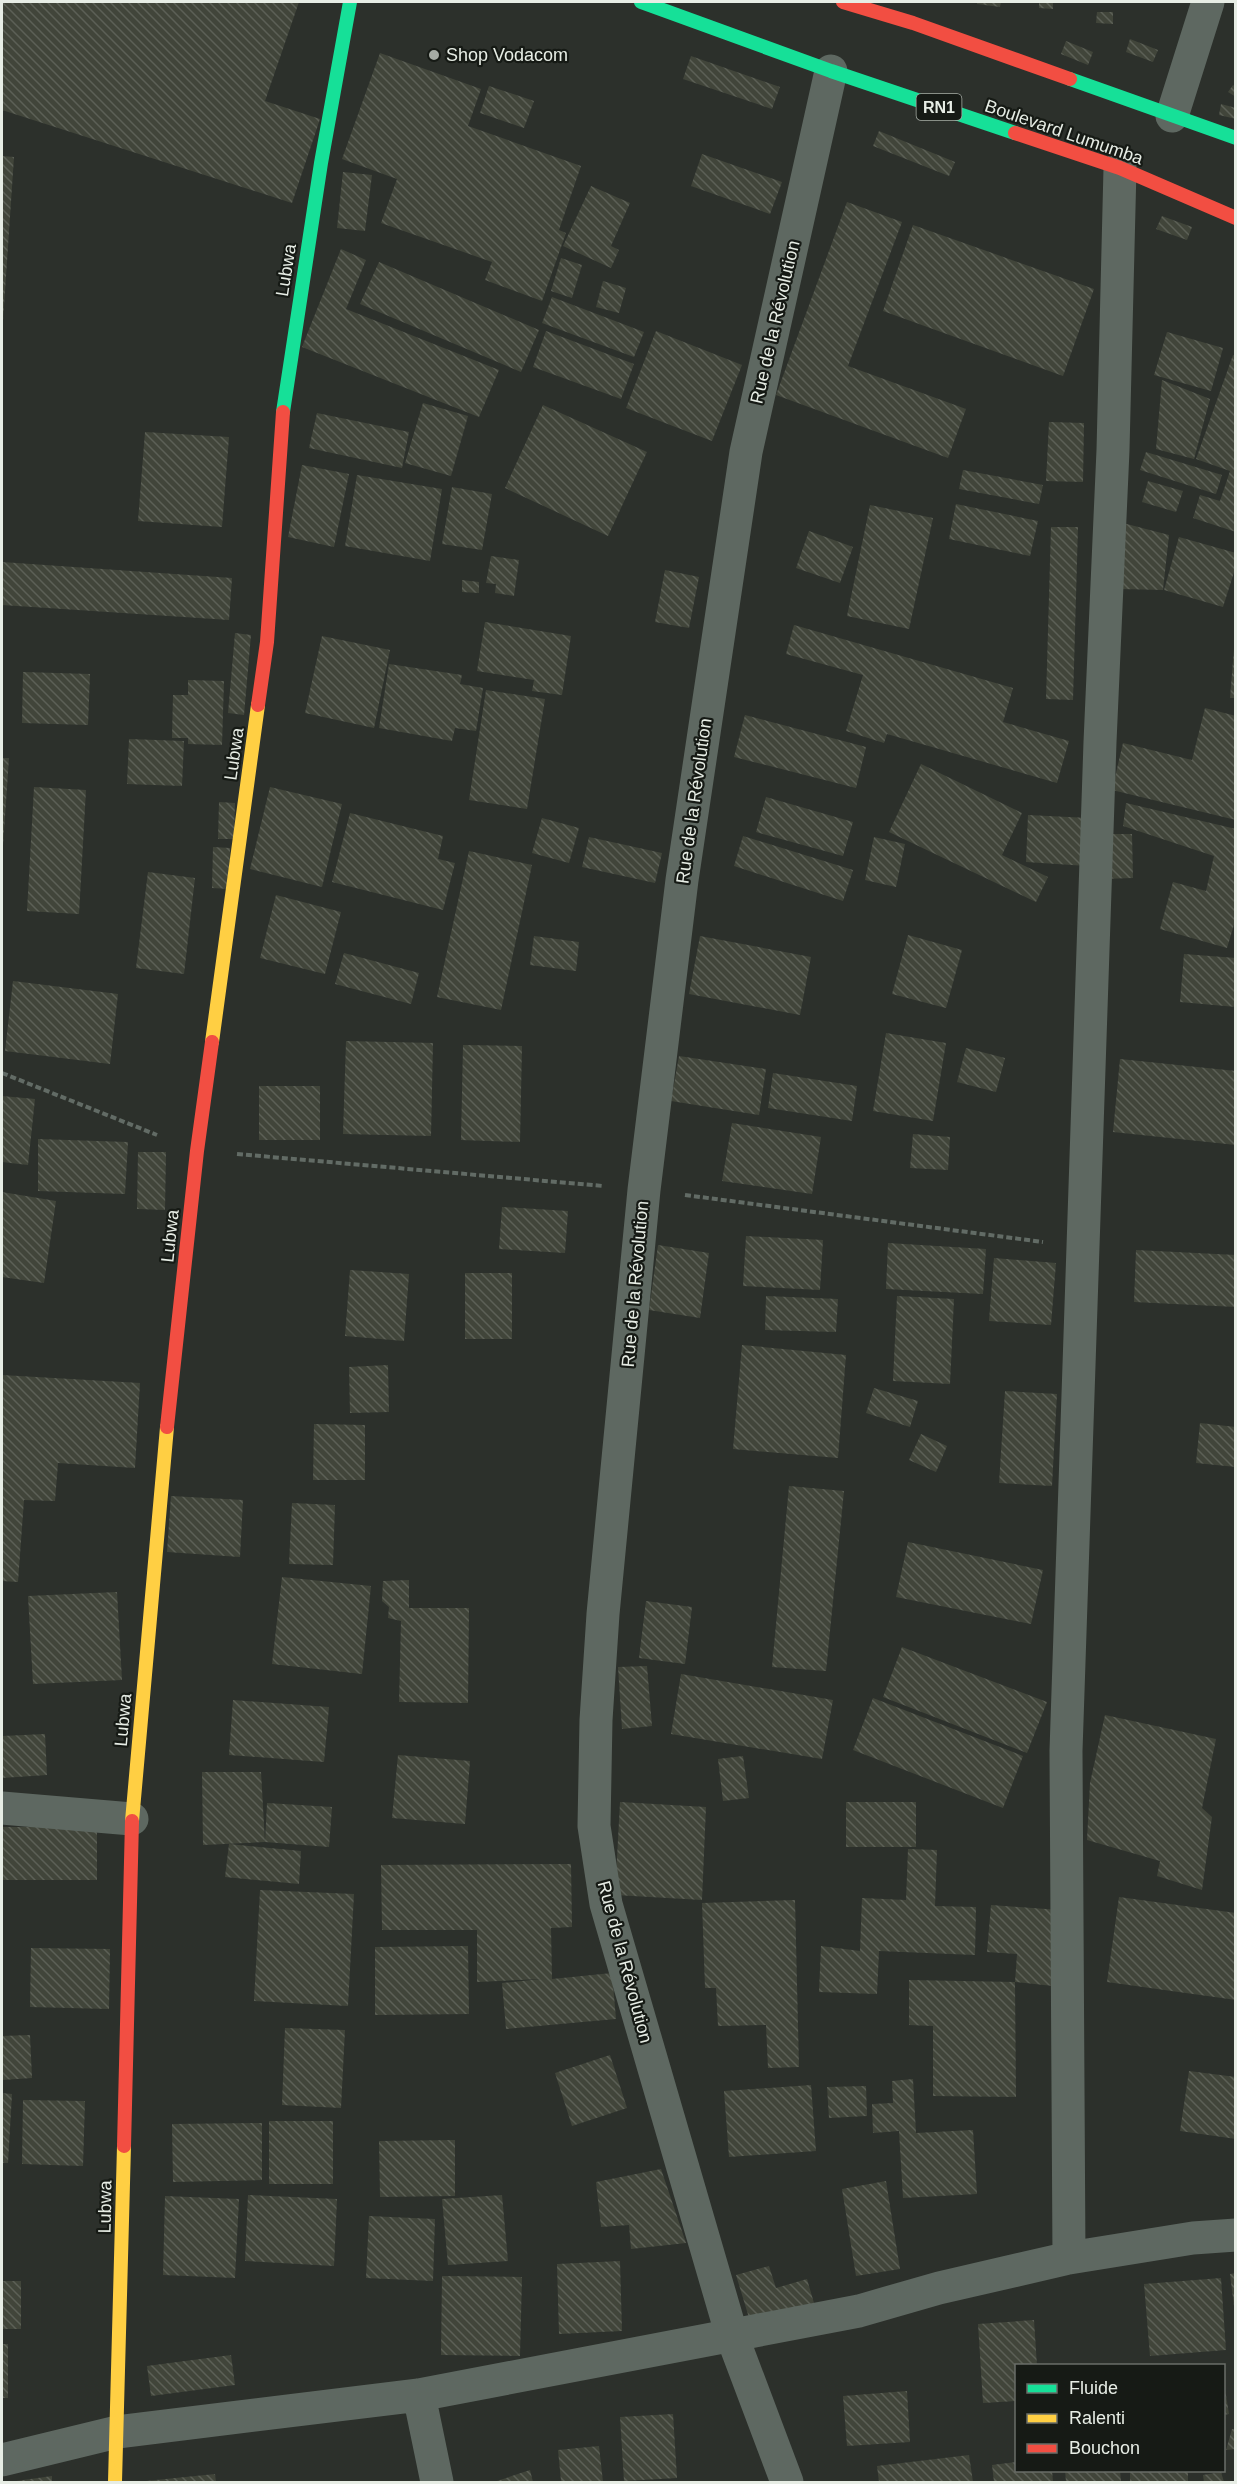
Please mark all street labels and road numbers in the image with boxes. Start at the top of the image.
road number: RN1 [916,94,962,120]
street label: Boulevard Lumumba [982,96,1147,169]
street label: Rue de la Révolution [746,238,804,406]
street label: Lubwa [272,241,300,298]
street label: Rue de la Révolution [672,717,716,885]
street label: Lubwa [220,725,248,782]
street label: Rue de la Révolution [618,1200,652,1368]
street label: Lubwa [157,1208,183,1263]
street label: Lubwa [111,1692,135,1747]
street label: Rue de la Révolution [594,1879,656,2045]
street label: Lubwa [95,2179,115,2234]

